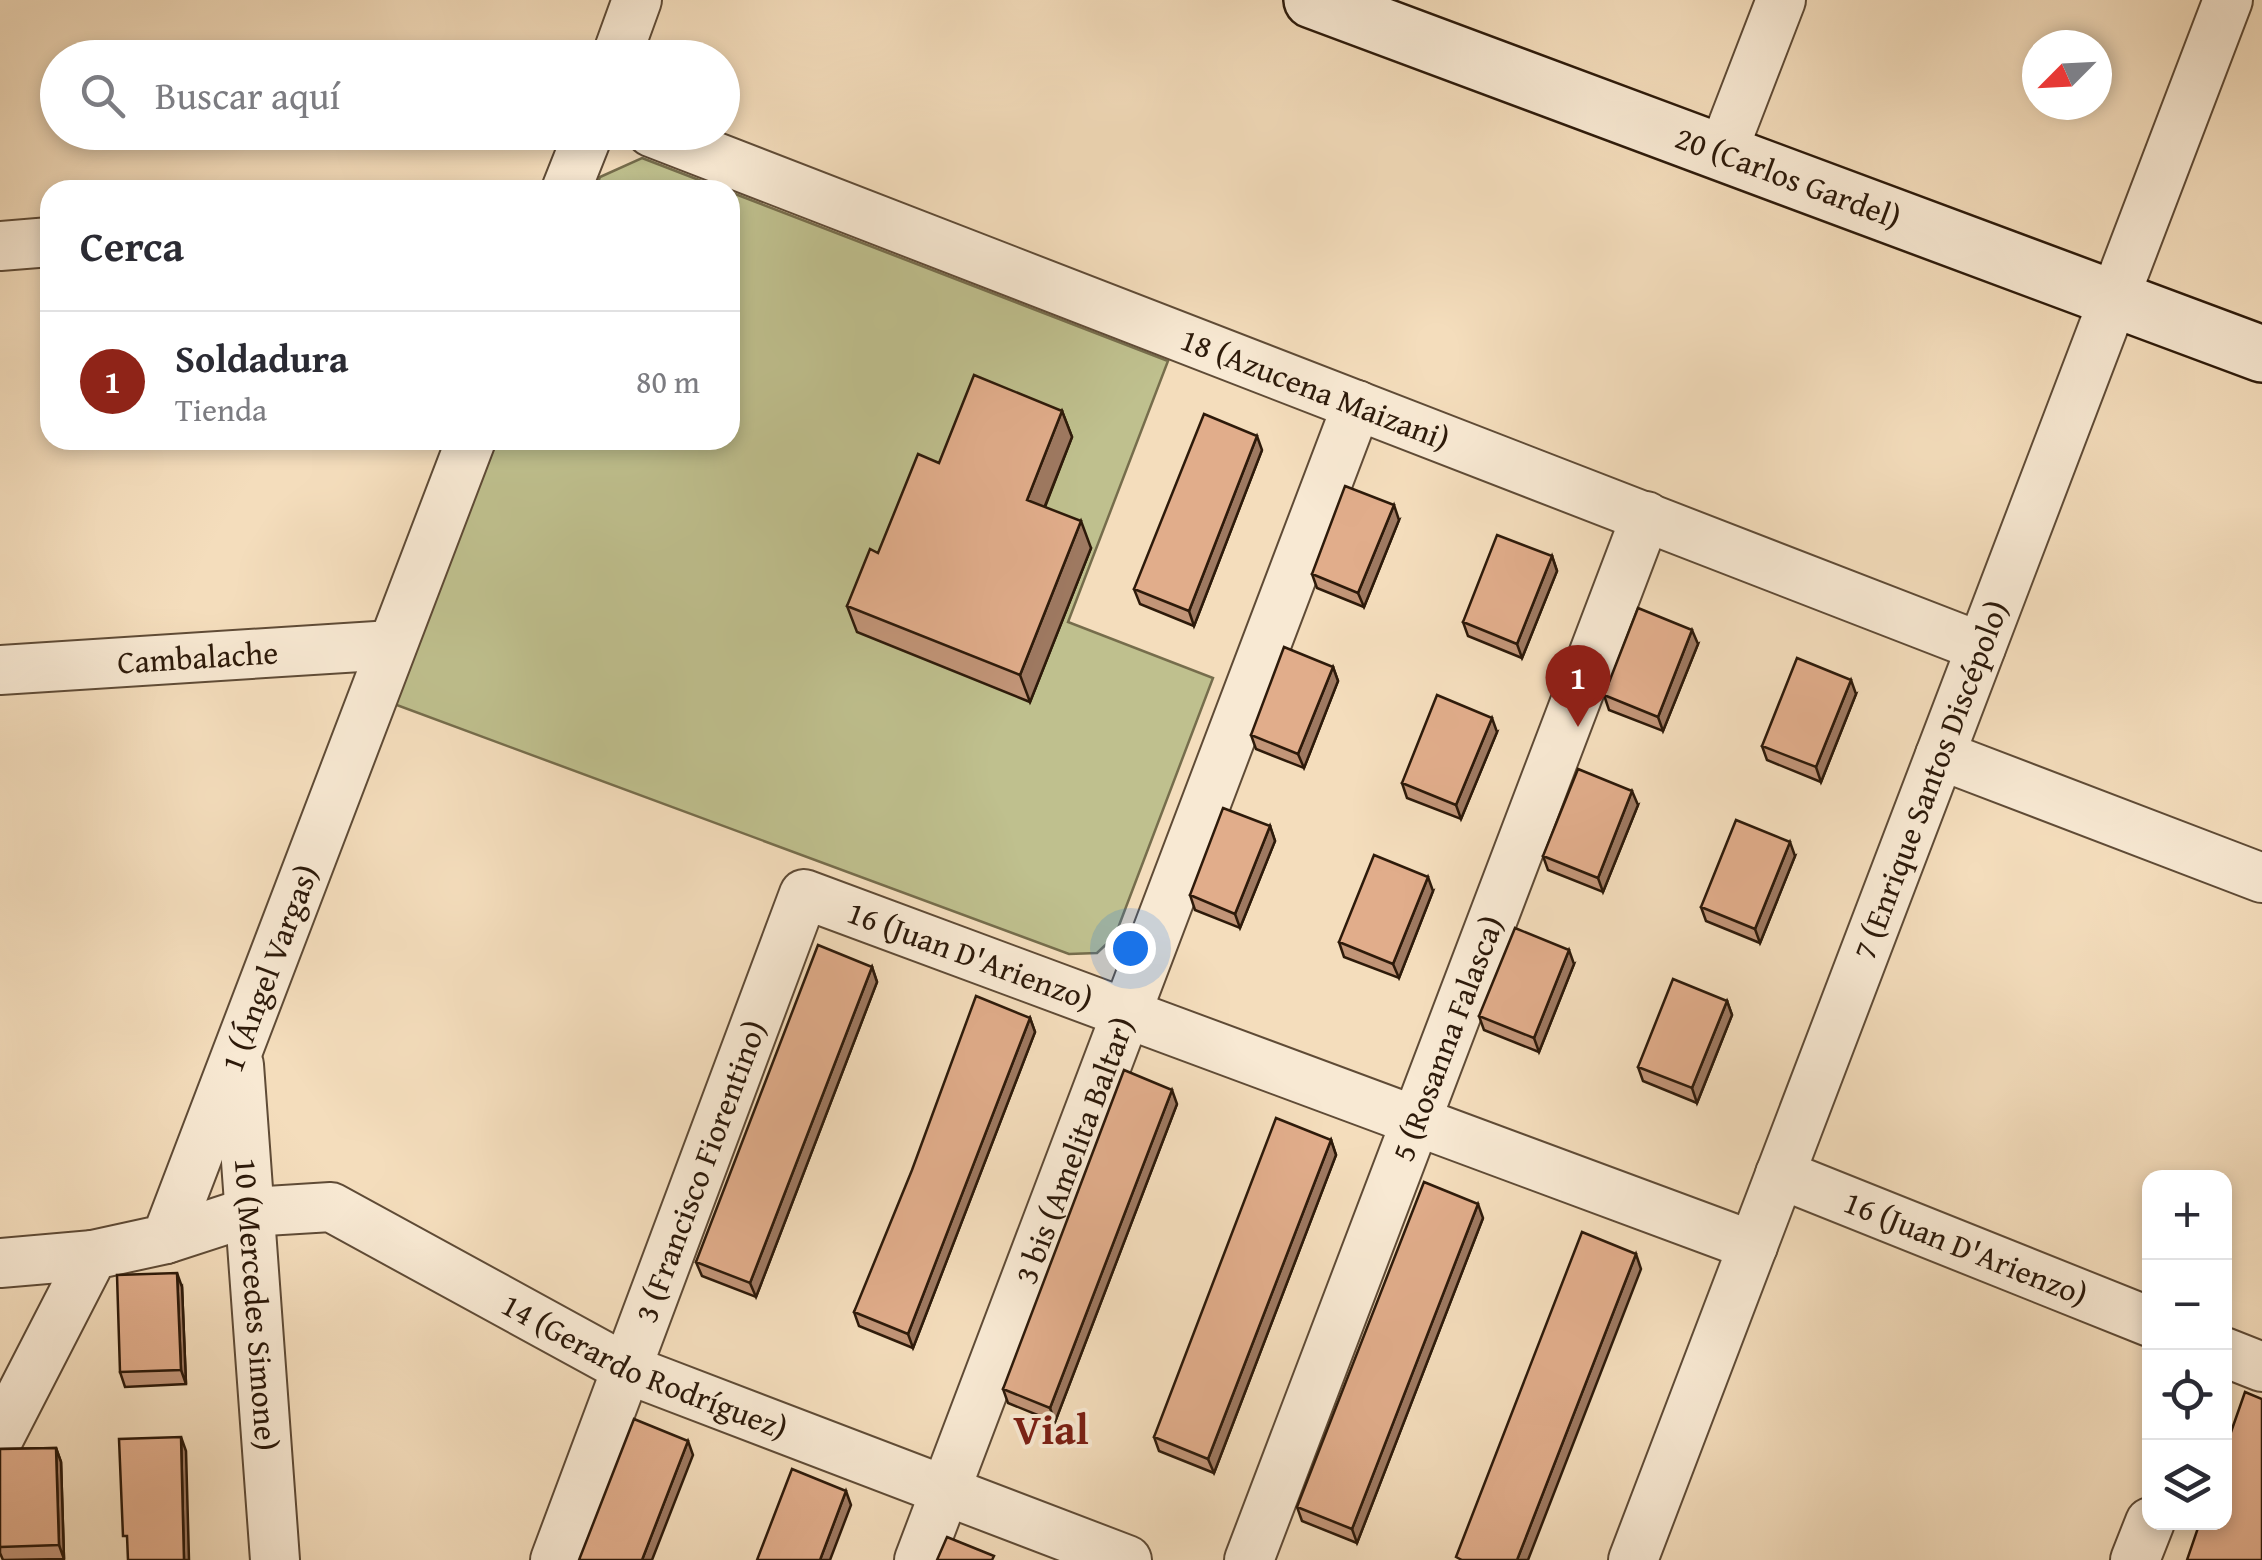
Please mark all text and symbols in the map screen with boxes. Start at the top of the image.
north arrow [2022,30,2112,120]
search box [40,40,740,150]
text: Buscar aquí [155,67,340,123]
icon: search [75,68,130,123]
street label: 20 (Carlos Gardel) [1669,113,1908,240]
text: Cerca [80,215,184,276]
street label: 18 (Azucena Maizani) [1174,315,1456,462]
text: Soldadura [175,330,348,386]
text: 1 [104,358,121,405]
text: 80 m [636,358,700,405]
text: Tienda [175,386,267,433]
street label: 7 (Enrique Santos Discépolo) [1840,593,2020,966]
street label: Cambalache [116,628,279,685]
pin: 1 [1546,644,1610,727]
street label: 1 (Ángel Vargas) [208,858,330,1079]
street label: 16 (Juan D'Arienzo) [841,888,1099,1022]
street label: 5 (Rosanna Falasca) [1379,909,1515,1168]
your location [1105,923,1156,974]
street label: 3 bis (Amelita Baltar) [1002,1010,1146,1291]
street label: 3 (Francisco Fiorentino) [622,1013,778,1329]
street label: 10 (Mercedes Simone) [223,1156,291,1452]
map controls [2142,1170,2232,1530]
button: + [2142,1170,2232,1260]
street label: 16 (Juan D'Arienzo) [1837,1178,2095,1318]
button: − [2142,1260,2232,1350]
street label: 14 (Gerardo Rodríguez) [493,1281,794,1451]
button: locate [2142,1350,2232,1440]
district label: Vial [1013,1398,1089,1459]
button: layers [2142,1440,2232,1530]

